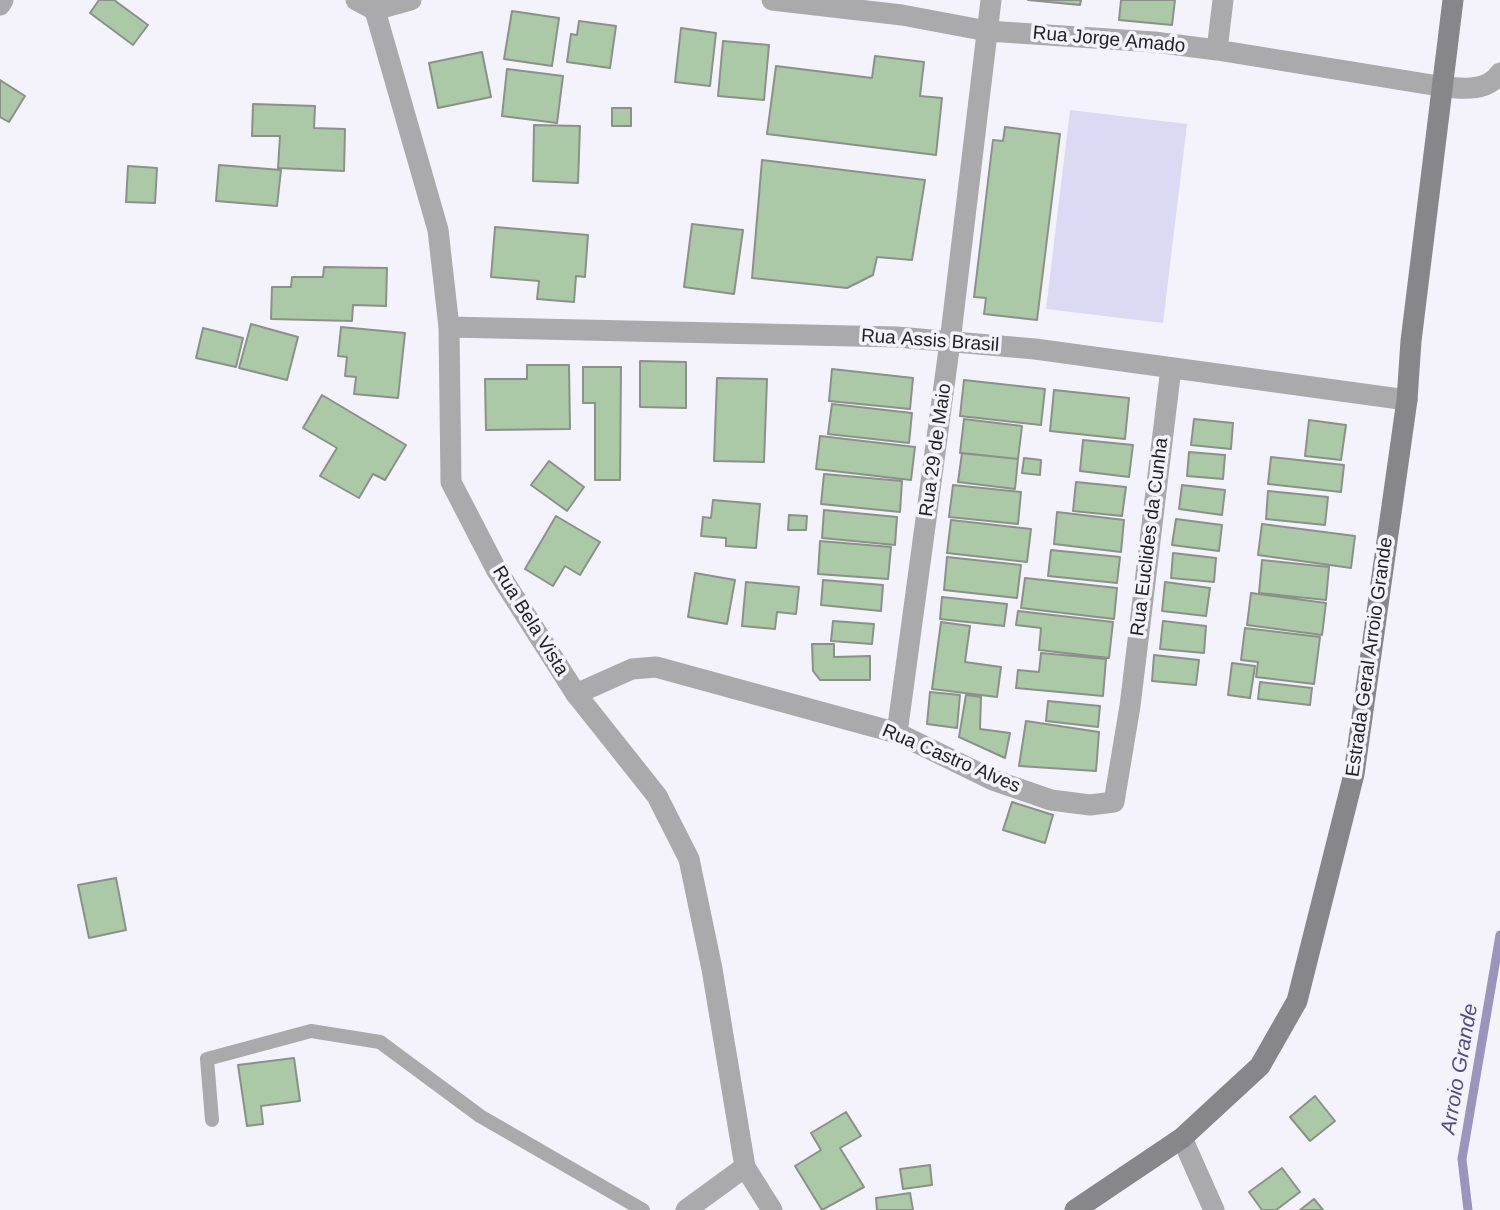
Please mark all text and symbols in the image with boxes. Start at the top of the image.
street label: Rua Jorge Amado [1032,22,1186,58]
street label: Rua Assis Brasil [860,325,1000,357]
street label: Rua 29 de Maio [915,382,957,518]
street label: Rua Euclides da Cunha [1127,437,1173,637]
street label: Estrada Geral Arroio Grande [1342,536,1398,778]
street label: Rua Bela Vista [487,562,573,680]
street label: Rua Castro Alves [879,720,1023,798]
water label: Arroio Grande [1436,1002,1484,1136]

